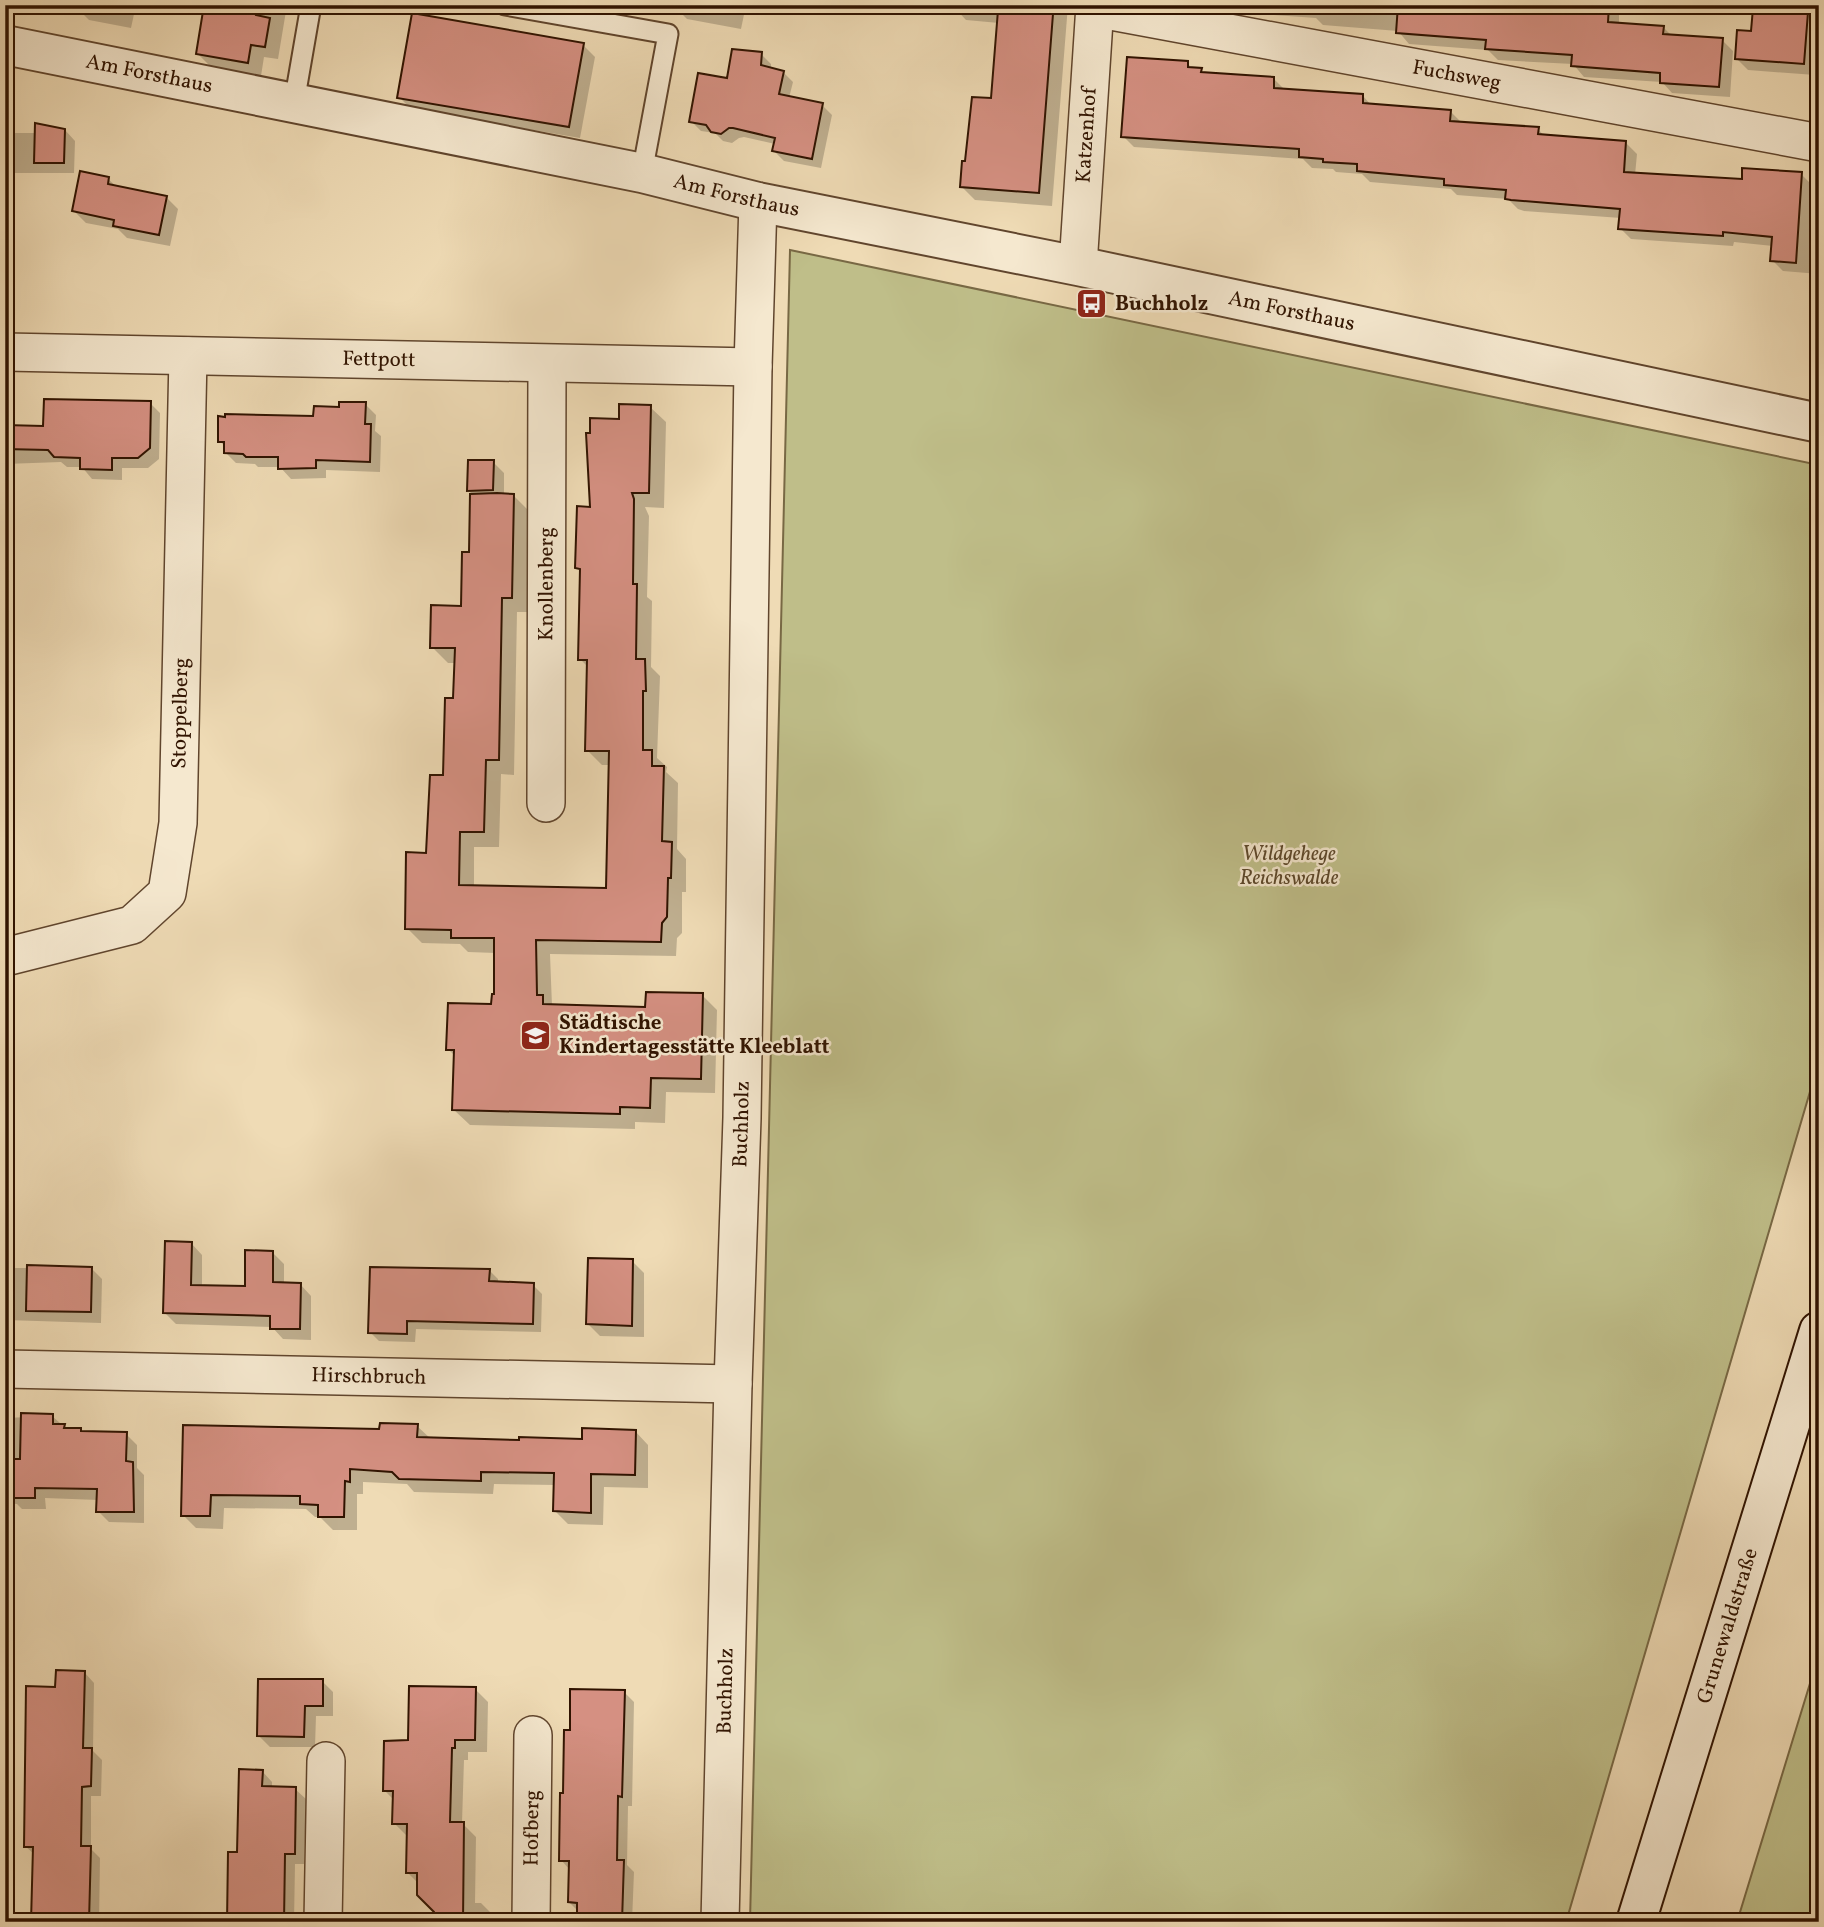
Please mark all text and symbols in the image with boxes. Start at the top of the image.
street label: Am Forsthaus [83,47,215,101]
street label: Fuchsweg [1410,53,1504,98]
street label: Katzenhof [1069,85,1104,184]
street label: Am Forsthaus [670,167,802,224]
street label: Am Forsthaus [1226,284,1358,339]
bus stop icon: Buchholz [1075,287,1109,321]
place label: Buchholz [1115,290,1209,319]
street label: Fettpott [342,344,416,375]
street label: Knollenberg [532,527,561,641]
street label: Stoppelberg [165,657,196,769]
park label: Wildgehege Reichswalde [1240,840,1339,893]
place label: Städtische Kindertagesstätte Kleeblatt [559,1009,829,1062]
school or university icon: Städtische Kindertagesstätte Kleeblatt [519,1018,553,1052]
street label: Buchholz [726,1081,757,1168]
street label: Hirschbruch [311,1361,427,1392]
street label: Grunewaldstraße [1690,1544,1765,1707]
street label: Buchholz [710,1647,741,1735]
street label: Hofberg [517,1790,547,1866]

